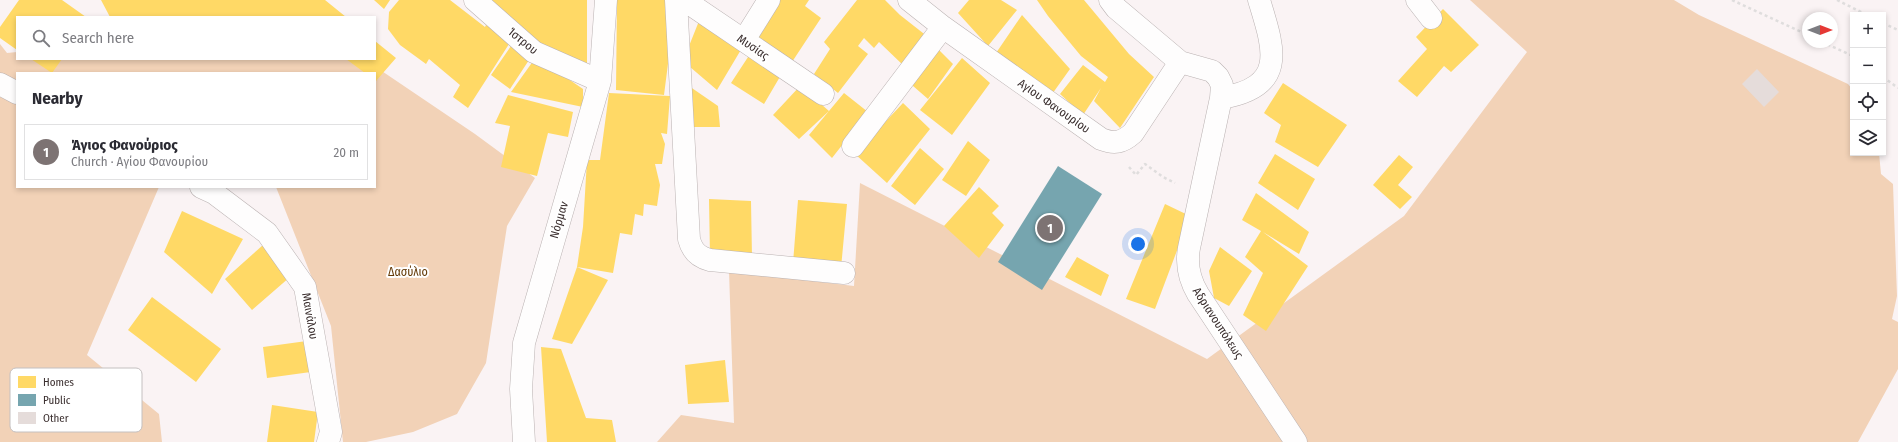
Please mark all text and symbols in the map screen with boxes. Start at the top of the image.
north arrow [1802,12,1838,48]
map controls [1850,12,1886,156]
button: + [1850,12,1886,48]
search box [16,16,376,60]
street label: Ίστρου [505,25,541,57]
icon: search [30,27,52,49]
text: Search here [62,29,134,47]
street label: Μυσίας [734,31,772,63]
button: − [1850,48,1886,84]
street label: Αγίου Φανουρίου [1015,76,1093,136]
button: locate [1850,84,1886,120]
text: Nearby [32,88,83,109]
button: layers [1850,120,1886,156]
text: Άγιος Φανούριος [71,136,178,154]
text: 1 [43,145,49,160]
text: 20 m [333,145,359,160]
text: Church · Αγίου Φανουρίου [71,154,208,169]
street label: Νόρμαν [547,199,571,240]
pin: 1 [1037,213,1063,243]
your location [1128,234,1148,254]
park label: Δασύλιο [388,265,428,279]
street label: Αδριανουπόλεως [1190,285,1246,361]
street label: Μαινάλου [299,292,321,340]
legend [10,368,142,432]
text: Homes [43,376,74,389]
text: Public [43,394,71,407]
text: Other [43,412,69,425]

